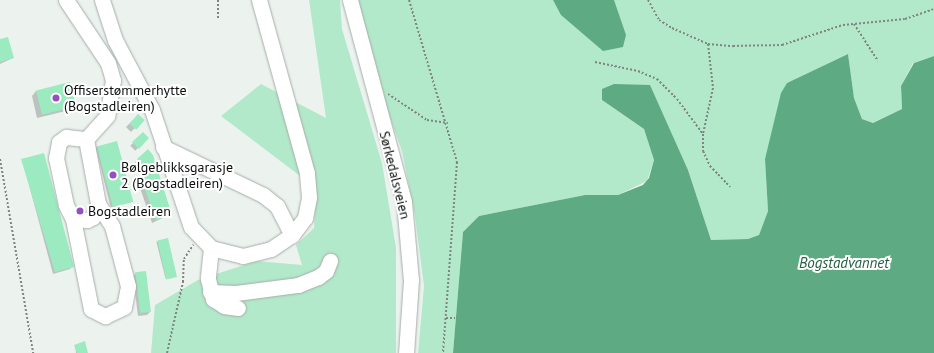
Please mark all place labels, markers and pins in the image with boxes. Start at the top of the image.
place label: Offiserstømmerhytte (Bogstadleiren) [64,82,187,114]
marker: Offiserstømmerhytte (Bogstadleiren) [51,93,61,103]
place label: Bølgeblikksgarasje 2 (Bogstadleiren) [121,159,233,192]
marker: Bølgeblikksgarasje 2 (Bogstadleiren) [108,170,118,180]
place label: Bogstadleiren [88,203,171,219]
marker: Bogstadleiren [75,206,85,216]

